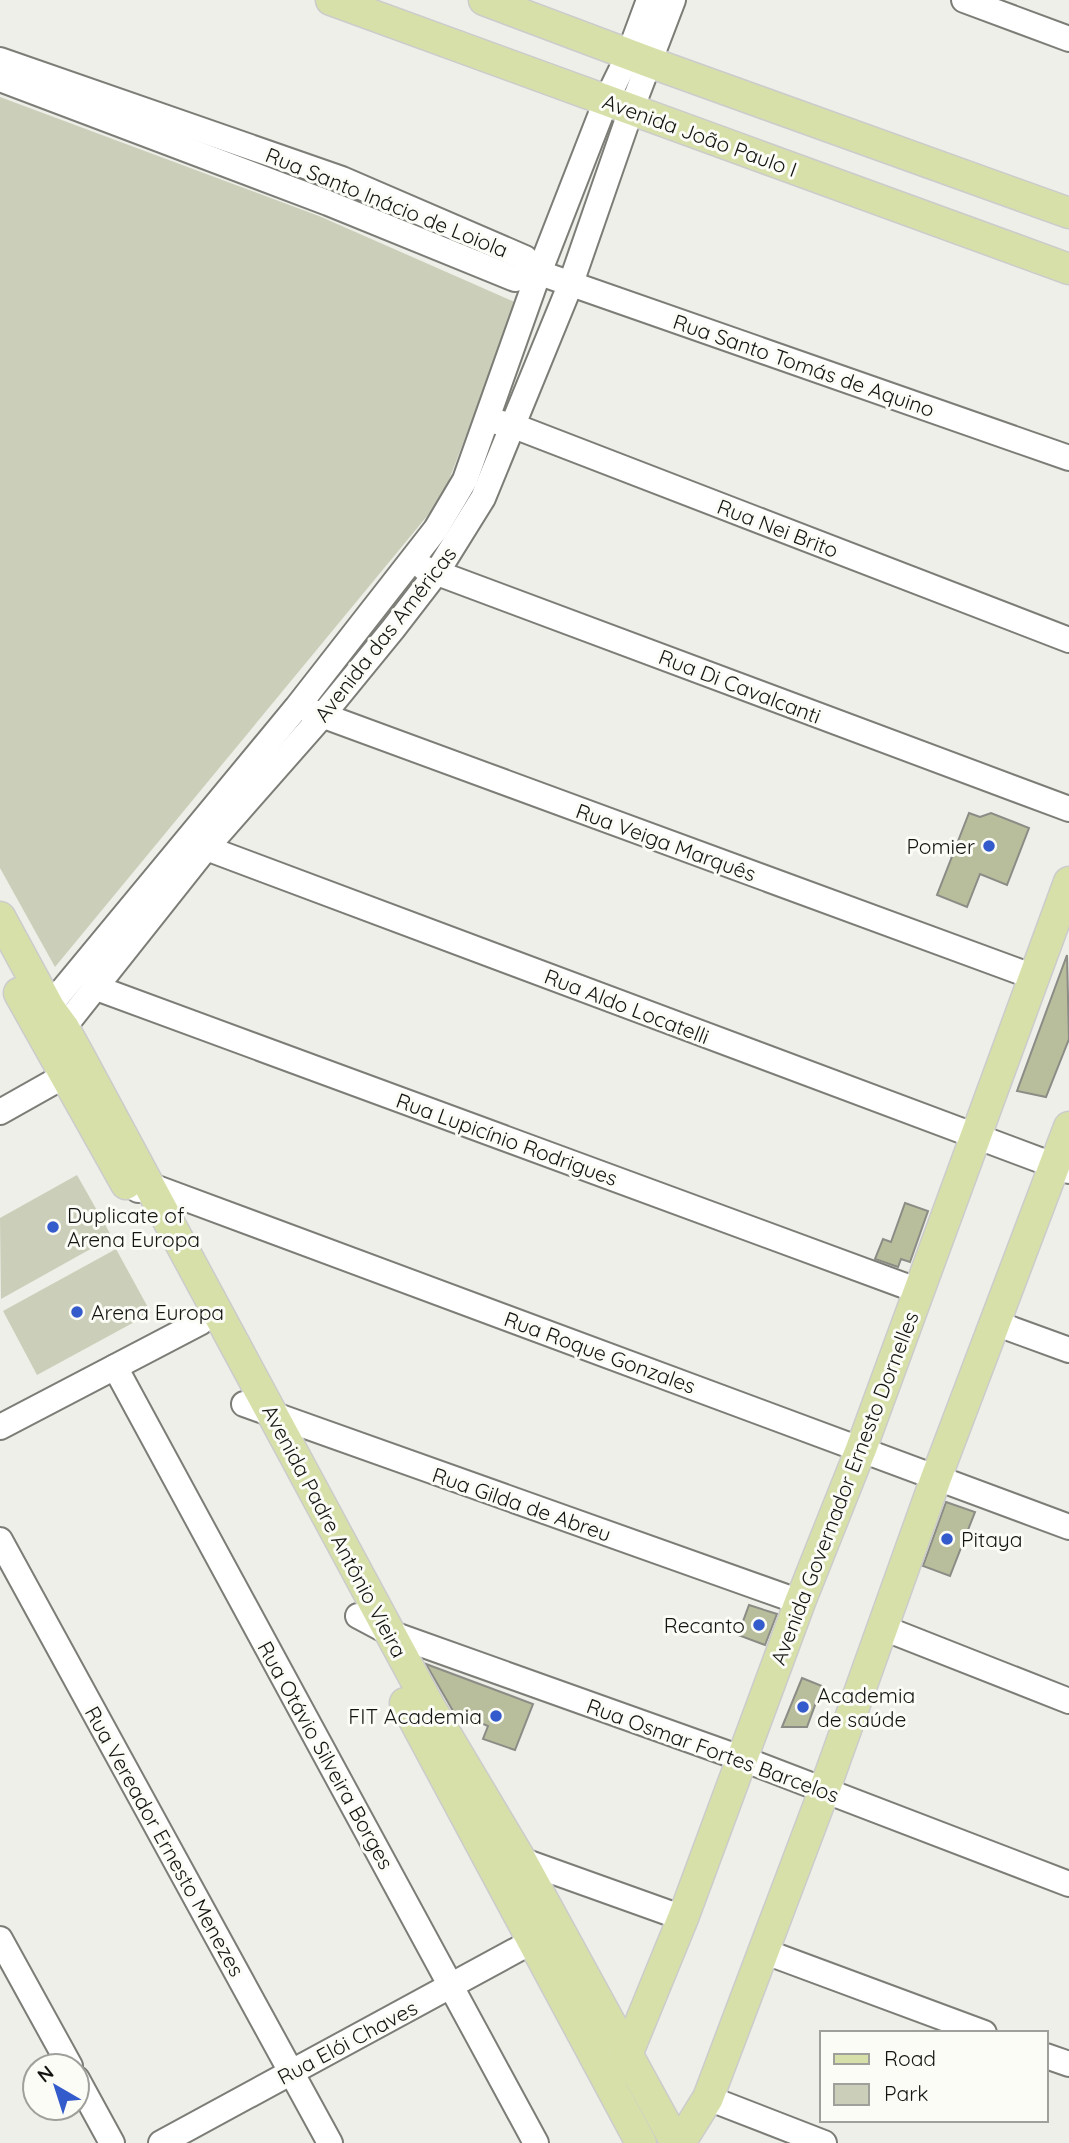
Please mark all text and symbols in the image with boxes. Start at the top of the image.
street label: Avenida João Paulo I [599,88,801,182]
street label: Rua Santo Inácio de Loiola [262,141,512,263]
street label: Rua Santo Tomás de Aquino [670,308,938,422]
street label: Rua Nei Brito [714,493,842,563]
street label: Avenida das Américas [308,541,462,727]
street label: Rua Di Cavalcanti [655,643,825,729]
street label: Rua Veiga Marquês [572,797,760,887]
place label: Pomier [906,833,975,859]
marker: Pomier [981,838,997,854]
street label: Rua Aldo Locatelli [541,963,713,1049]
street label: Rua Lupicínio Rodrigues [393,1087,621,1191]
place label: Duplicate of Arena Europa [67,1202,200,1252]
marker: Duplicate of Arena Europa [45,1219,61,1235]
place label: Arena Europa [91,1299,224,1325]
marker: Arena Europa [69,1304,85,1320]
street label: Rua Roque Gonzales [501,1305,699,1399]
street label: Avenida Governador Ernesto Dornelles [764,1308,924,1668]
street label: Avenida Padre Antônio Vieira [257,1400,413,1662]
street label: Rua Gilda de Abreu [429,1461,615,1547]
place label: Pitaya [961,1526,1023,1552]
marker: Pitaya [939,1531,955,1547]
place label: Recanto [664,1612,745,1638]
marker: Recanto [751,1617,767,1633]
street label: Rua Otávio Silveira Borges [252,1636,400,1874]
place label: Academia de saúde [817,1682,915,1732]
street label: Rua Osmar Fortes Barcelos [583,1692,843,1808]
marker: Academia de saúde [795,1699,811,1715]
street label: Rua Vereador Ernesto Menezes [80,1701,250,1981]
place label: FIT Academia [348,1703,482,1729]
marker: FIT Academia [488,1708,504,1724]
street label: Rua Elói Chaves [273,1994,421,2090]
legend [820,2031,1048,2122]
text: Road [884,2045,936,2071]
north arrow [21,2052,91,2122]
text: N [32,2060,58,2088]
text: Park [884,2080,928,2106]

